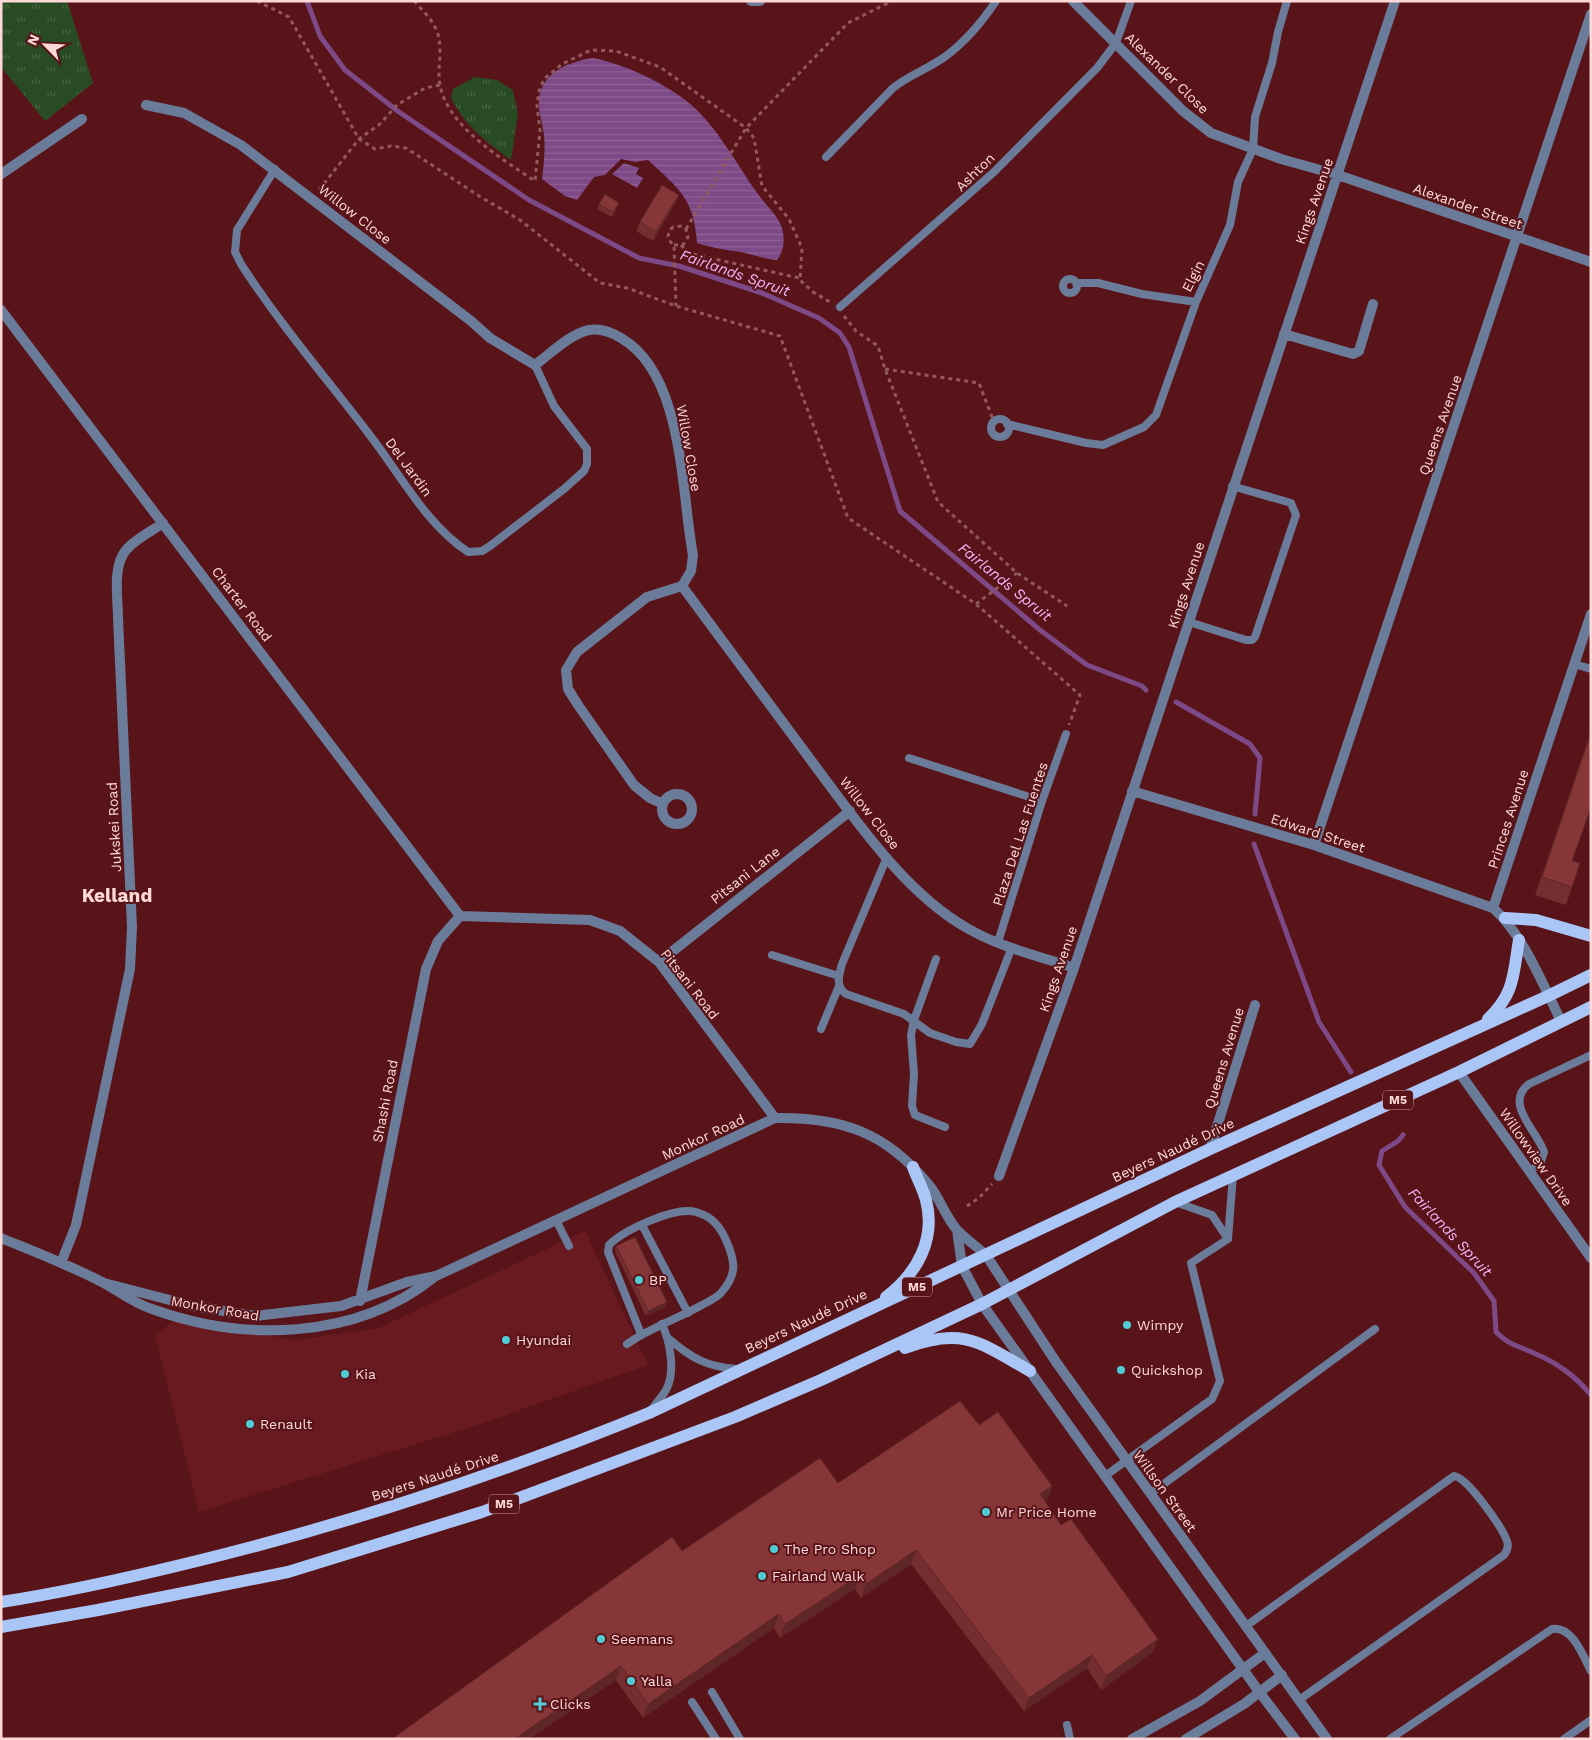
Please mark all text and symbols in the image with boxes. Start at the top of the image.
north arrow [20,20,70,70]
street label: Alexander Close [1122,29,1212,117]
text: N [24,32,43,48]
street label: Ashton [952,150,998,194]
street label: Kings Avenue [1292,156,1336,246]
street label: Alexander Street [1411,180,1525,232]
street label: Willow Close [315,181,395,247]
water label: Fairlands Spruit [678,246,793,301]
street label: Elgin [1178,258,1208,294]
street label: Queens Avenue [1415,373,1465,477]
street label: Willow Close [673,403,705,493]
street label: Del Jardin [382,435,436,499]
water label: Fairlands Spruit [955,539,1056,626]
street label: Kings Avenue [1164,540,1208,630]
street label: Charter Road [209,563,275,645]
street label: Plaza Del Las Fuentes [989,760,1051,908]
street label: Princes Avenue [1484,767,1532,871]
street label: Willow Close [837,773,903,853]
street label: Jukskei Road [104,782,124,872]
street label: Edward Street [1269,810,1367,856]
street label: Pitsani Lane [707,843,783,907]
district label: Kelland [82,884,152,907]
street label: Kings Avenue [1036,924,1080,1014]
street label: Pitsani Road [658,946,722,1022]
street label: Queens Avenue [1201,1005,1247,1111]
street label: Shashi Road [369,1058,401,1144]
road number: M5 [1383,1090,1413,1110]
street label: Willowview Drive [1496,1105,1576,1209]
street label: Monkor Road [659,1111,747,1163]
street label: Beyers Naudé Drive [1109,1115,1237,1185]
water label: Fairlands Spruit [1404,1184,1496,1281]
place label: BP [649,1272,667,1288]
marker: BP [633,1274,645,1286]
road number: M5 [902,1277,932,1296]
street label: Beyers Naudé Drive [742,1286,870,1356]
street label: Monkor Road [170,1292,260,1324]
place label: Wimpy [1137,1317,1184,1333]
marker: Wimpy [1121,1319,1133,1331]
place label: Hyundai [516,1332,571,1348]
marker: Hyundai [500,1334,512,1346]
place label: Quickshop [1131,1362,1203,1378]
marker: Quickshop [1115,1364,1127,1376]
place label: Kia [355,1366,376,1382]
marker: Kia [339,1368,351,1380]
place label: Renault [260,1416,312,1432]
marker: Renault [244,1418,256,1430]
street label: Willson Street [1130,1447,1200,1535]
street label: Beyers Naudé Drive [369,1448,501,1504]
road number: M5 [489,1495,519,1514]
place label: Mr Price Home [996,1504,1097,1520]
marker: Mr Price Home [980,1506,992,1518]
place label: The Pro Shop [784,1541,876,1557]
marker: The Pro Shop [768,1543,780,1555]
place label: Fairland Walk [772,1568,864,1584]
marker: Fairland Walk [756,1570,768,1582]
place label: Seemans [611,1631,673,1647]
marker: Seemans [595,1633,607,1645]
place label: Yalla [641,1673,672,1689]
marker: Yalla [625,1675,637,1687]
place label: Clicks [550,1696,591,1712]
marker: Clicks [534,1698,546,1710]

